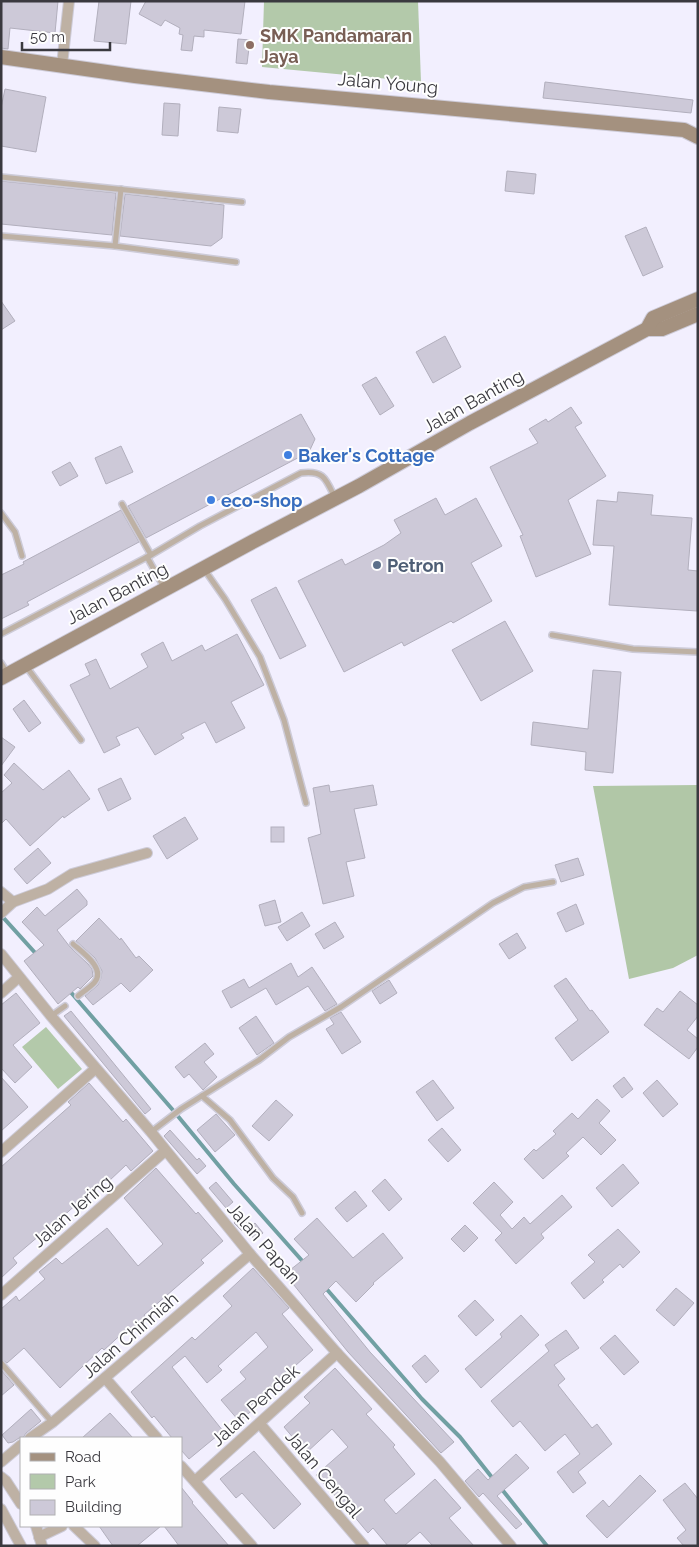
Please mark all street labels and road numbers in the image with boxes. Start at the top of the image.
street label: Jalan Young [337,68,439,98]
street label: Jalan Banting [419,365,527,437]
street label: Jalan Banting [63,557,171,629]
street label: Jalan Jering [28,1171,116,1251]
street label: Jalan Papan [223,1198,305,1288]
street label: Jalan Chinniah [78,1288,182,1382]
street label: Jalan Pendek [207,1360,304,1450]
street label: Jalan Cengal [281,1426,367,1522]

